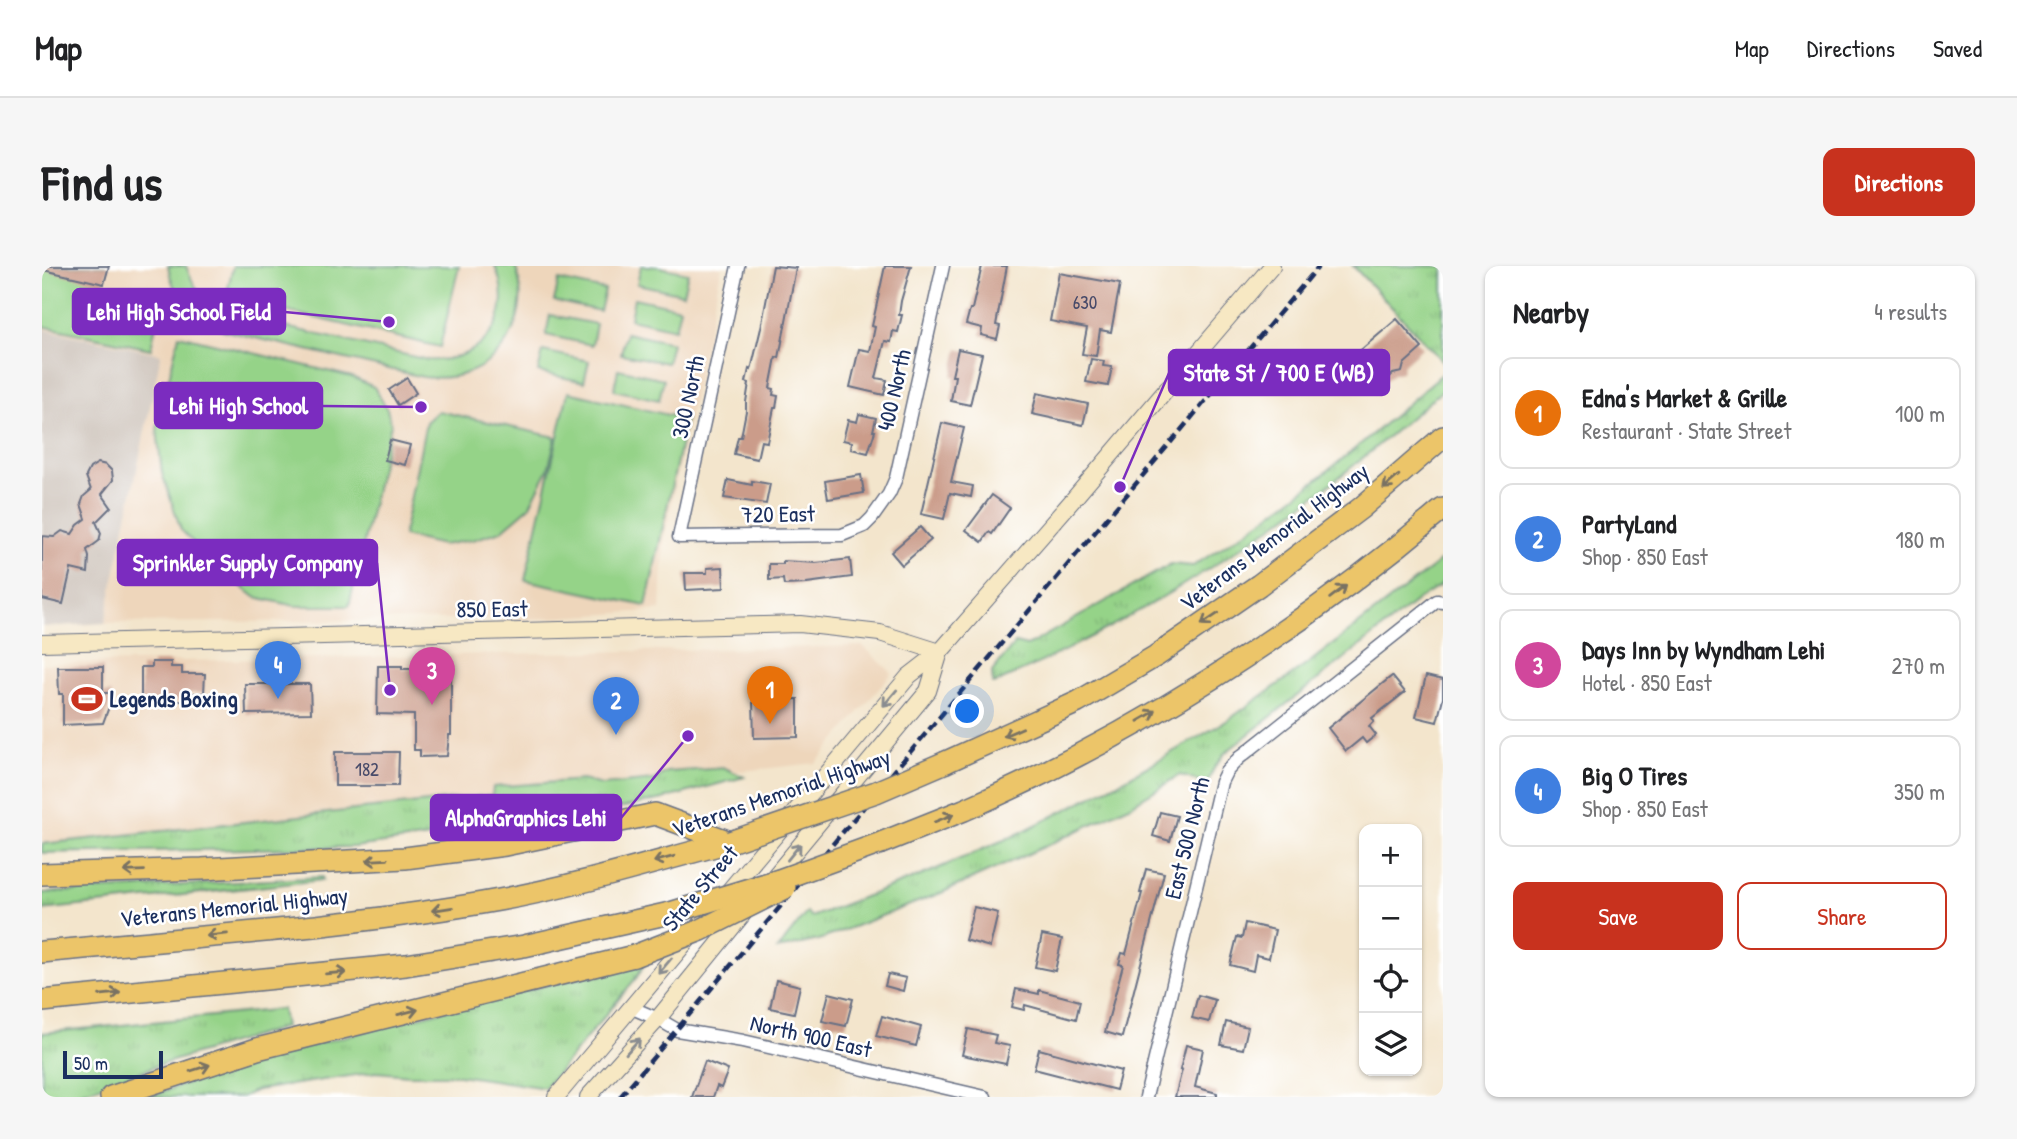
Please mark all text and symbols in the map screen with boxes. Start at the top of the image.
text: Map [35,26,82,70]
text: Map [1735,32,1769,64]
text: Directions [1807,32,1895,64]
text: Saved [1933,32,1982,64]
button: Directions [1823,148,1975,216]
text: Find us [42,149,162,215]
callout: Lehi High School Field [73,289,285,334]
house number: 630 [1073,289,1097,315]
text: Nearby [1513,292,1589,332]
text: Lehi High School Field [87,295,271,328]
text: 4 results [1874,296,1947,327]
street label: 400 North [869,346,918,434]
callout: State St / 700 E (WB) [1169,350,1389,395]
street label: 300 North [664,352,711,441]
text: State St / 700 E (WB) [1183,356,1375,388]
text: Edna's Market & Grille [1582,380,1787,415]
callout: Lehi High School [155,383,322,428]
text: Lehi High School [170,389,309,422]
text: 1 [1534,398,1542,429]
text: 100 m [1895,398,1945,429]
text: Restaurant · State Street [1582,415,1791,446]
street label: Veterans Memorial Highway [1173,455,1375,618]
one-way arrow [1383,474,1401,490]
street label: 720 East [741,497,816,530]
text: PartyLand [1582,506,1676,541]
text: 2 [1533,524,1543,555]
text: 180 m [1895,524,1945,555]
callout: Sprinkler Supply Company [118,540,377,585]
text: Shop · 850 East [1582,541,1708,572]
text: Sprinkler Supply Company [133,546,363,579]
one-way arrow [1328,585,1347,599]
street label: 850 East [456,592,529,625]
one-way arrow [1201,612,1220,626]
text: Days Inn by Wyndham Lehi [1582,632,1825,667]
pin: 4 [255,641,301,699]
pin: 3 [409,647,455,705]
text: 3 [1533,650,1543,681]
text: 270 m [1892,650,1945,681]
pin: 1 [747,666,793,724]
text: Hotel · 850 East [1582,667,1712,698]
pin: 2 [593,677,639,735]
sports icon: Legends Boxing [70,682,104,716]
place label: Legends Boxing [110,683,238,715]
one-way arrow [883,689,899,707]
your location [950,694,984,728]
one-way arrow [1137,709,1157,723]
one-way arrow [1003,726,1024,739]
street label: Veterans Memorial Highway [668,741,894,844]
house number: 182 [355,756,379,782]
text: Big O Tires [1582,758,1687,793]
street label: East 500 North [1156,773,1217,902]
text: 4 [1534,776,1542,807]
text: 350 m [1894,776,1945,807]
text: Shop · 850 East [1582,793,1708,824]
callout: AlphaGraphics Lehi [431,795,621,840]
text: AlphaGraphics Lehi [445,801,607,834]
one-way arrow [933,810,954,823]
map controls [1359,824,1422,1076]
button: + [1359,824,1422,887]
street label: State Street [655,837,745,937]
one-way arrow [787,844,802,862]
one-way arrow [366,853,389,866]
one-way arrow [653,853,676,866]
one-way arrow [123,864,146,877]
street label: Veterans Memorial Highway [118,879,350,934]
button: Save [1513,882,1723,950]
button: Share [1737,882,1947,950]
button: − [1359,887,1422,950]
one-way arrow [432,903,454,916]
one-way arrow [206,929,228,942]
button: locate [1359,950,1422,1013]
one-way arrow [657,956,673,974]
one-way arrow [325,966,347,979]
one-way arrow [98,987,121,1000]
one-way arrow [396,1005,419,1018]
street label: North 900 East [747,1007,876,1065]
button: layers [1359,1013,1422,1076]
one-way arrow [625,1037,641,1055]
scale bar [63,1048,163,1080]
text: 50 m [74,1050,108,1076]
one-way arrow [188,1061,210,1073]

